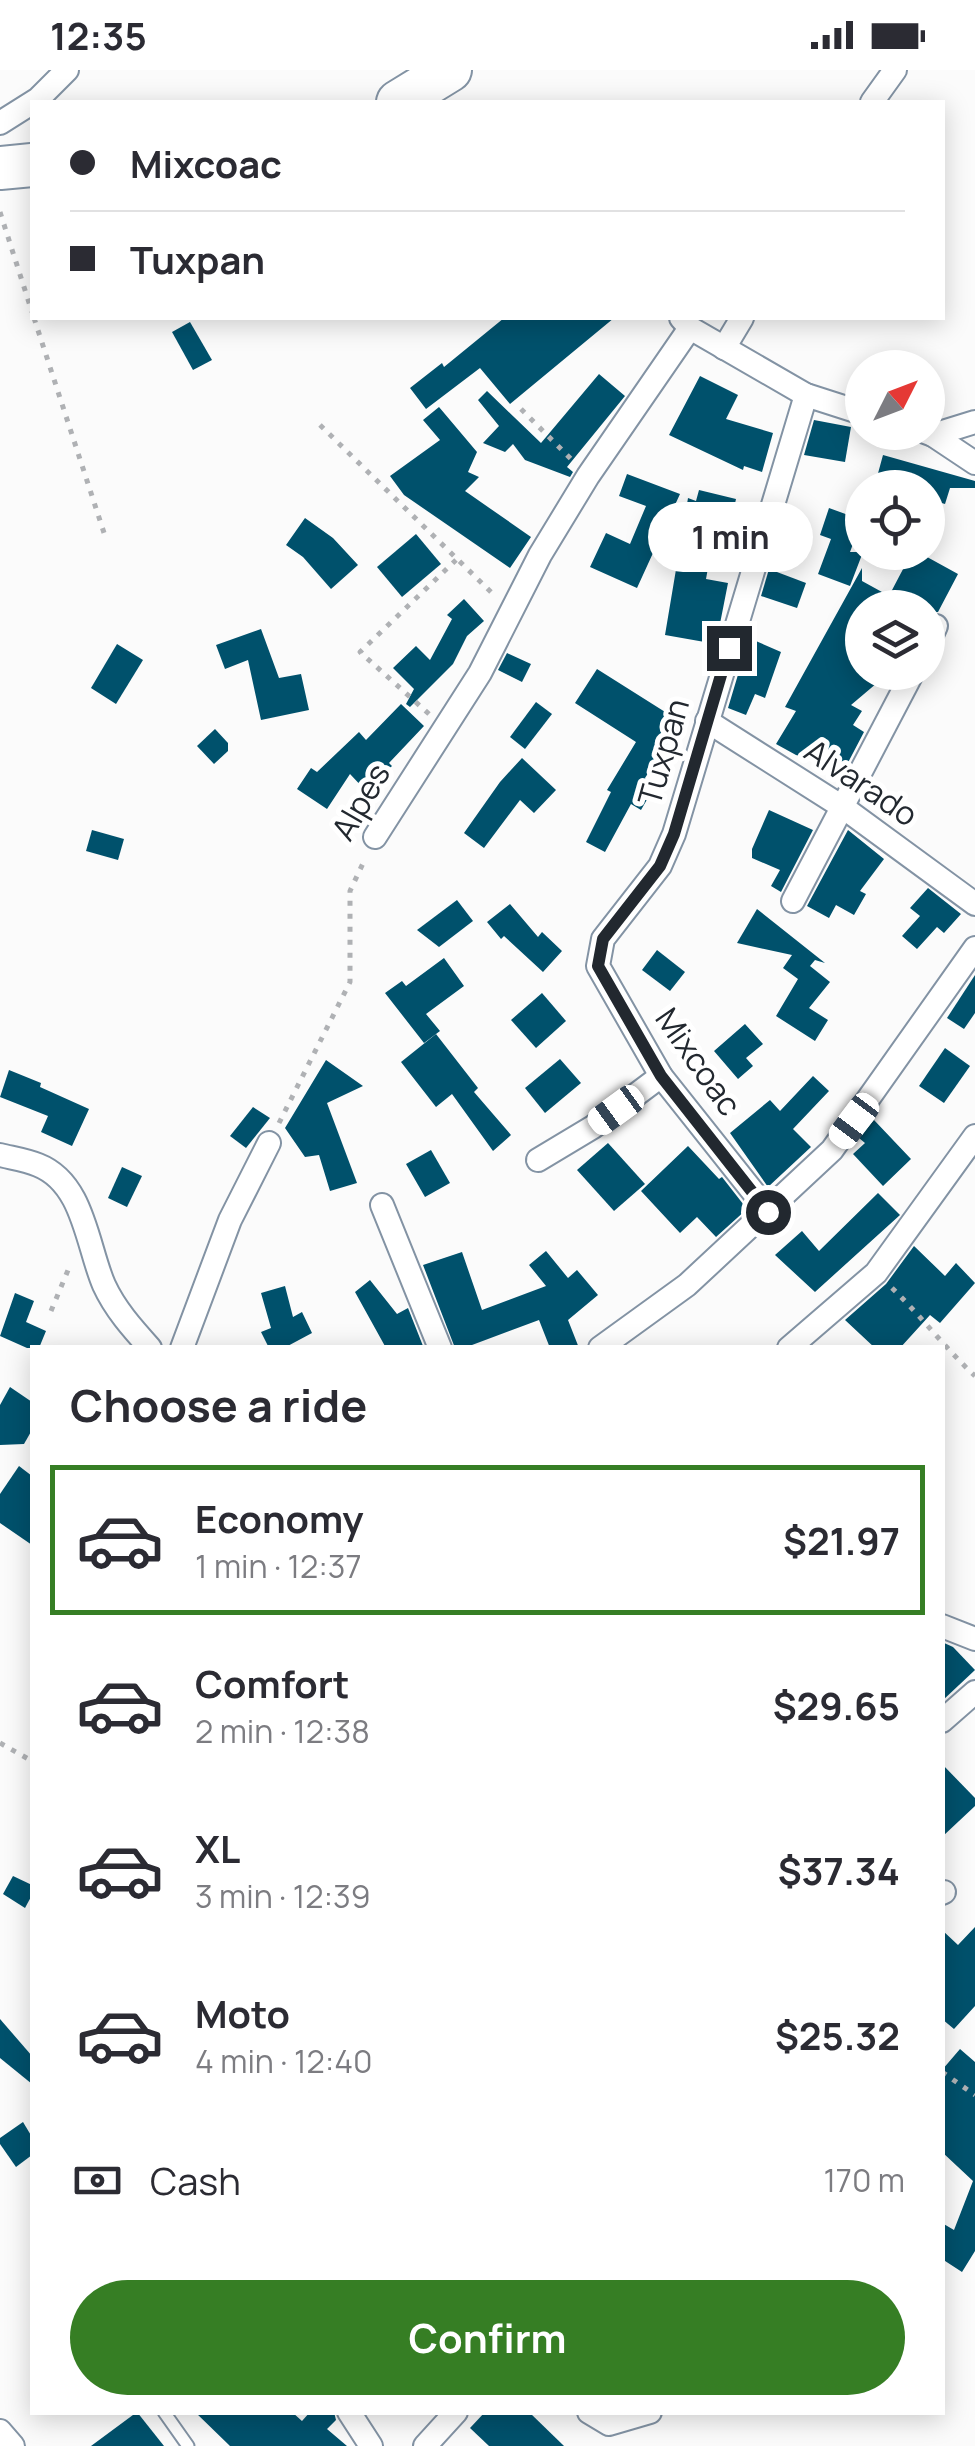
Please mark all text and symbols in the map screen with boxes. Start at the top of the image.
text: 12:35 [50,9,147,61]
text: Mixcoac [130,137,282,189]
text: Tuxpan [130,233,265,285]
north arrow [845,350,945,450]
map controls [845,350,945,690]
button: locate [845,470,945,570]
callout: 1 min [646,503,812,573]
text: 1 min [691,515,770,559]
button: layers [845,590,945,690]
route end [707,626,752,671]
street label: Tuxpan [627,693,699,810]
street label: Alvarado [796,728,927,836]
street label: Alpes [321,755,400,848]
street label: Mixcoac [646,999,752,1124]
car [583,1080,649,1140]
car [824,1088,884,1154]
route start [746,1190,791,1235]
text: Choose a ride [70,1374,367,1436]
text: Economy [195,1492,364,1544]
icon: car [75,1495,165,1585]
text: $21.97 [783,1514,900,1566]
text: 1 min · 12:37 [195,1544,362,1588]
text: Comfort [195,1657,349,1709]
icon: car [75,1660,165,1750]
text: $29.65 [773,1679,900,1731]
text: 2 min · 12:38 [195,1709,370,1753]
text: XL [195,1822,240,1874]
icon: car [75,1825,165,1915]
text: $37.34 [778,1844,900,1896]
text: 3 min · 12:39 [195,1874,371,1918]
text: Moto [195,1987,290,2039]
icon: car [75,1990,165,2080]
text: $25.32 [775,2009,900,2061]
text: 4 min · 12:40 [195,2039,373,2083]
icon: cash [70,2153,125,2208]
text: Cash [150,2154,241,2206]
text: 170 m [823,2158,905,2202]
button: Confirm [70,2280,905,2395]

